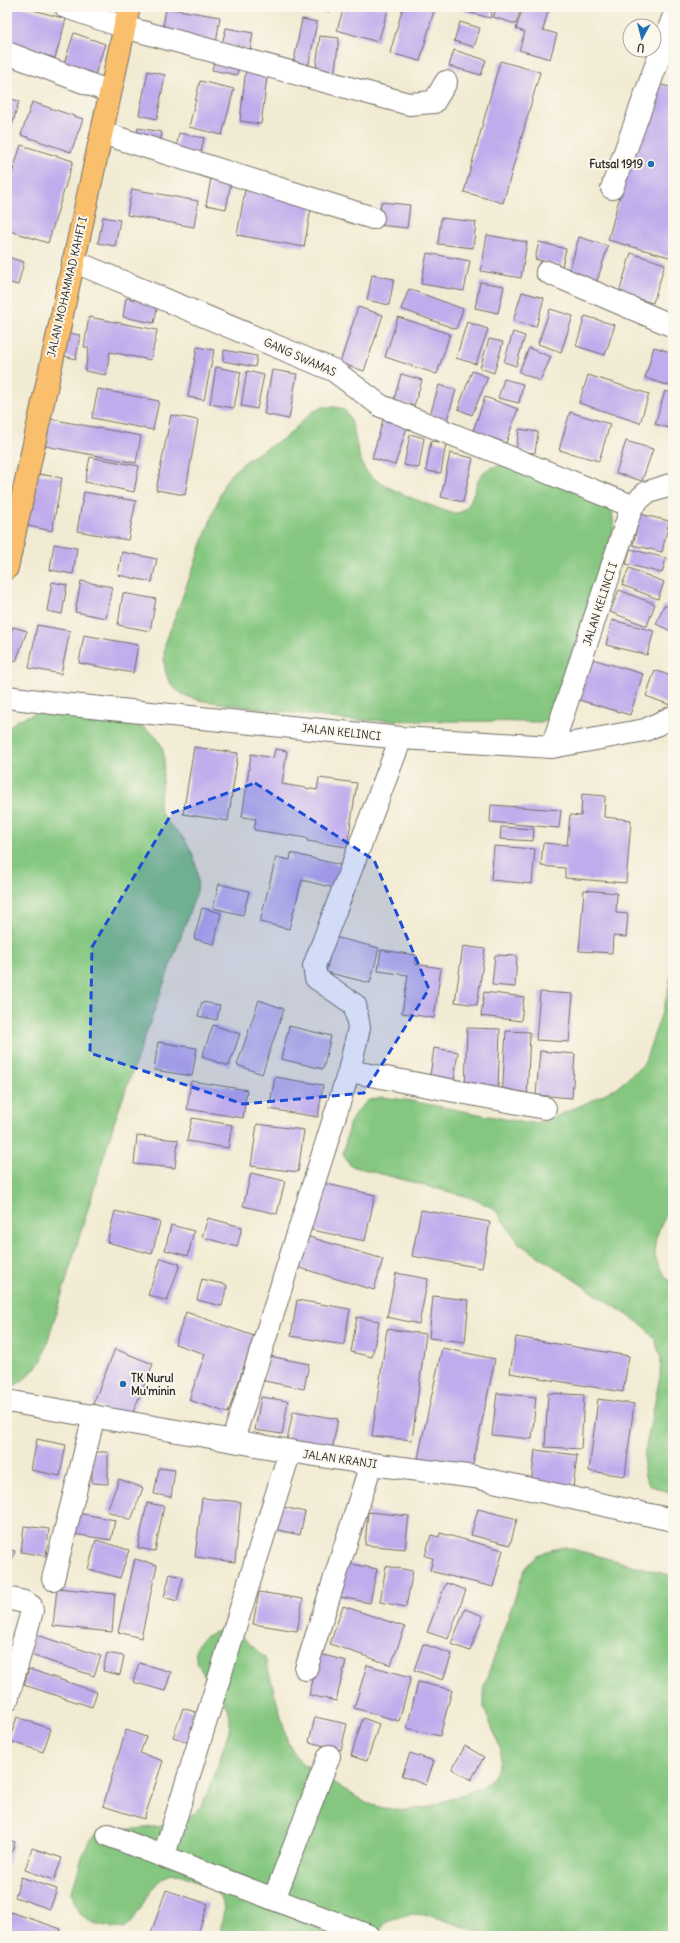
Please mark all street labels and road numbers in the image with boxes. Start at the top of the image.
street label: JALAN MOHAMMAD KAHFI I [44,215,90,359]
street label: GANG SWAMAS [261,335,339,379]
street label: JALAN KELINCI I [580,560,620,648]
street label: JALAN KELINCI [301,721,382,743]
street label: JALAN KRANJI [302,1447,378,1471]

